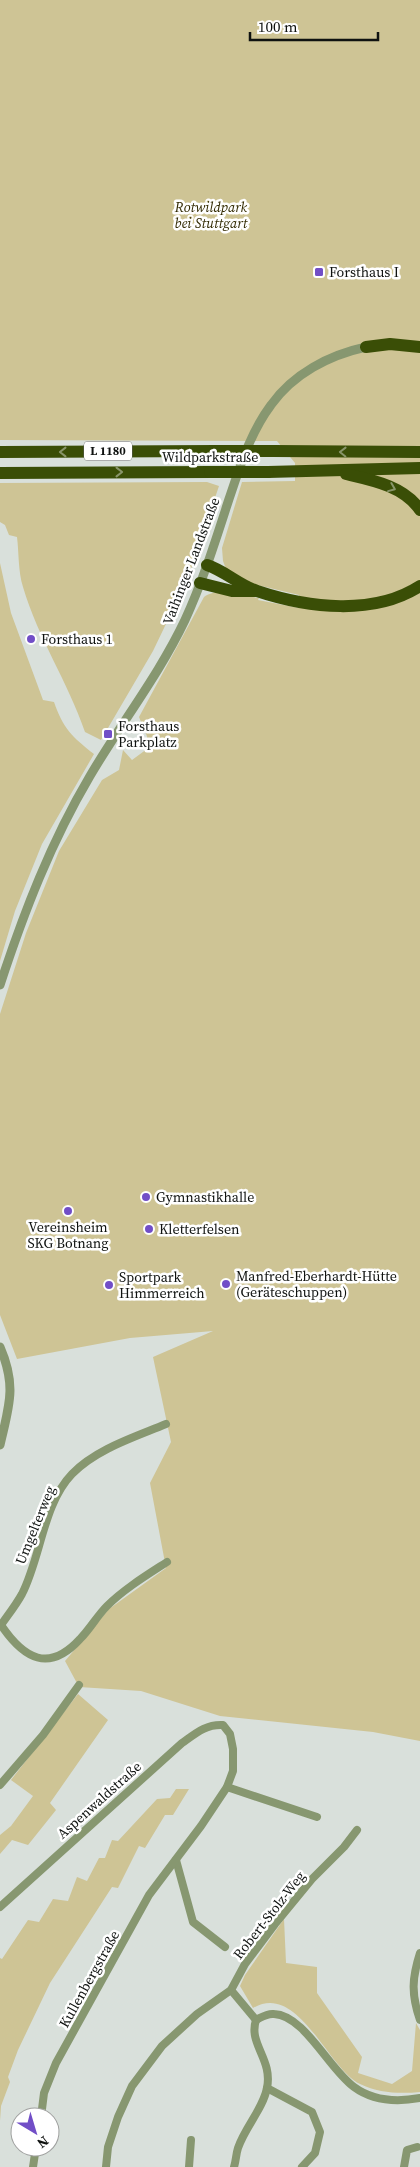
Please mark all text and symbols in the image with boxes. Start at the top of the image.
scale bar [250,10,378,42]
text: 100 m [258,16,298,37]
park label: Rotwildpark bei Stuttgart [174,197,249,233]
place label: Forsthaus I [329,262,399,282]
marker: Forsthaus I [313,266,325,278]
road number: L 1180 [84,442,132,461]
one-way arrow [339,446,347,457]
one-way arrow [59,447,66,457]
street label: Wildparkstraße [162,447,258,467]
one-way arrow [115,467,123,477]
one-way arrow [387,482,396,492]
street label: Vaihinger Landstraße [157,494,225,628]
place label: Forsthaus 1 [41,629,113,649]
marker: Forsthaus 1 [25,633,37,645]
place label: Forsthaus Parkplatz [118,716,179,752]
marker: Forsthaus Parkplatz [102,728,114,740]
place label: Gymnastikhalle [156,1187,254,1207]
marker: Gymnastikhalle [140,1191,152,1203]
marker: Vereinsheim SKG Botnang [62,1205,74,1217]
place label: Vereinsheim SKG Botnang [28,1217,108,1253]
place label: Kletterfelsen [159,1219,240,1239]
marker: Kletterfelsen [143,1223,155,1235]
place label: Manfred-Eberhardt-Hütte (Geräteschuppen) [236,1266,397,1302]
place label: Sportpark Himmerreich [119,1267,205,1303]
marker: Manfred-Eberhardt-Hütte (Geräteschuppen) [220,1278,232,1290]
marker: Sportpark Himmerreich [103,1279,115,1291]
street label: Umgelterweg [10,1483,60,1567]
street label: Aspenwaldstraße [52,1757,146,1843]
street label: Robert-Stolz-Weg [228,1867,310,1963]
street label: Kullenbergstraße [54,1927,124,2031]
north arrow [10,2107,60,2157]
text: N [33,2131,53,2153]

